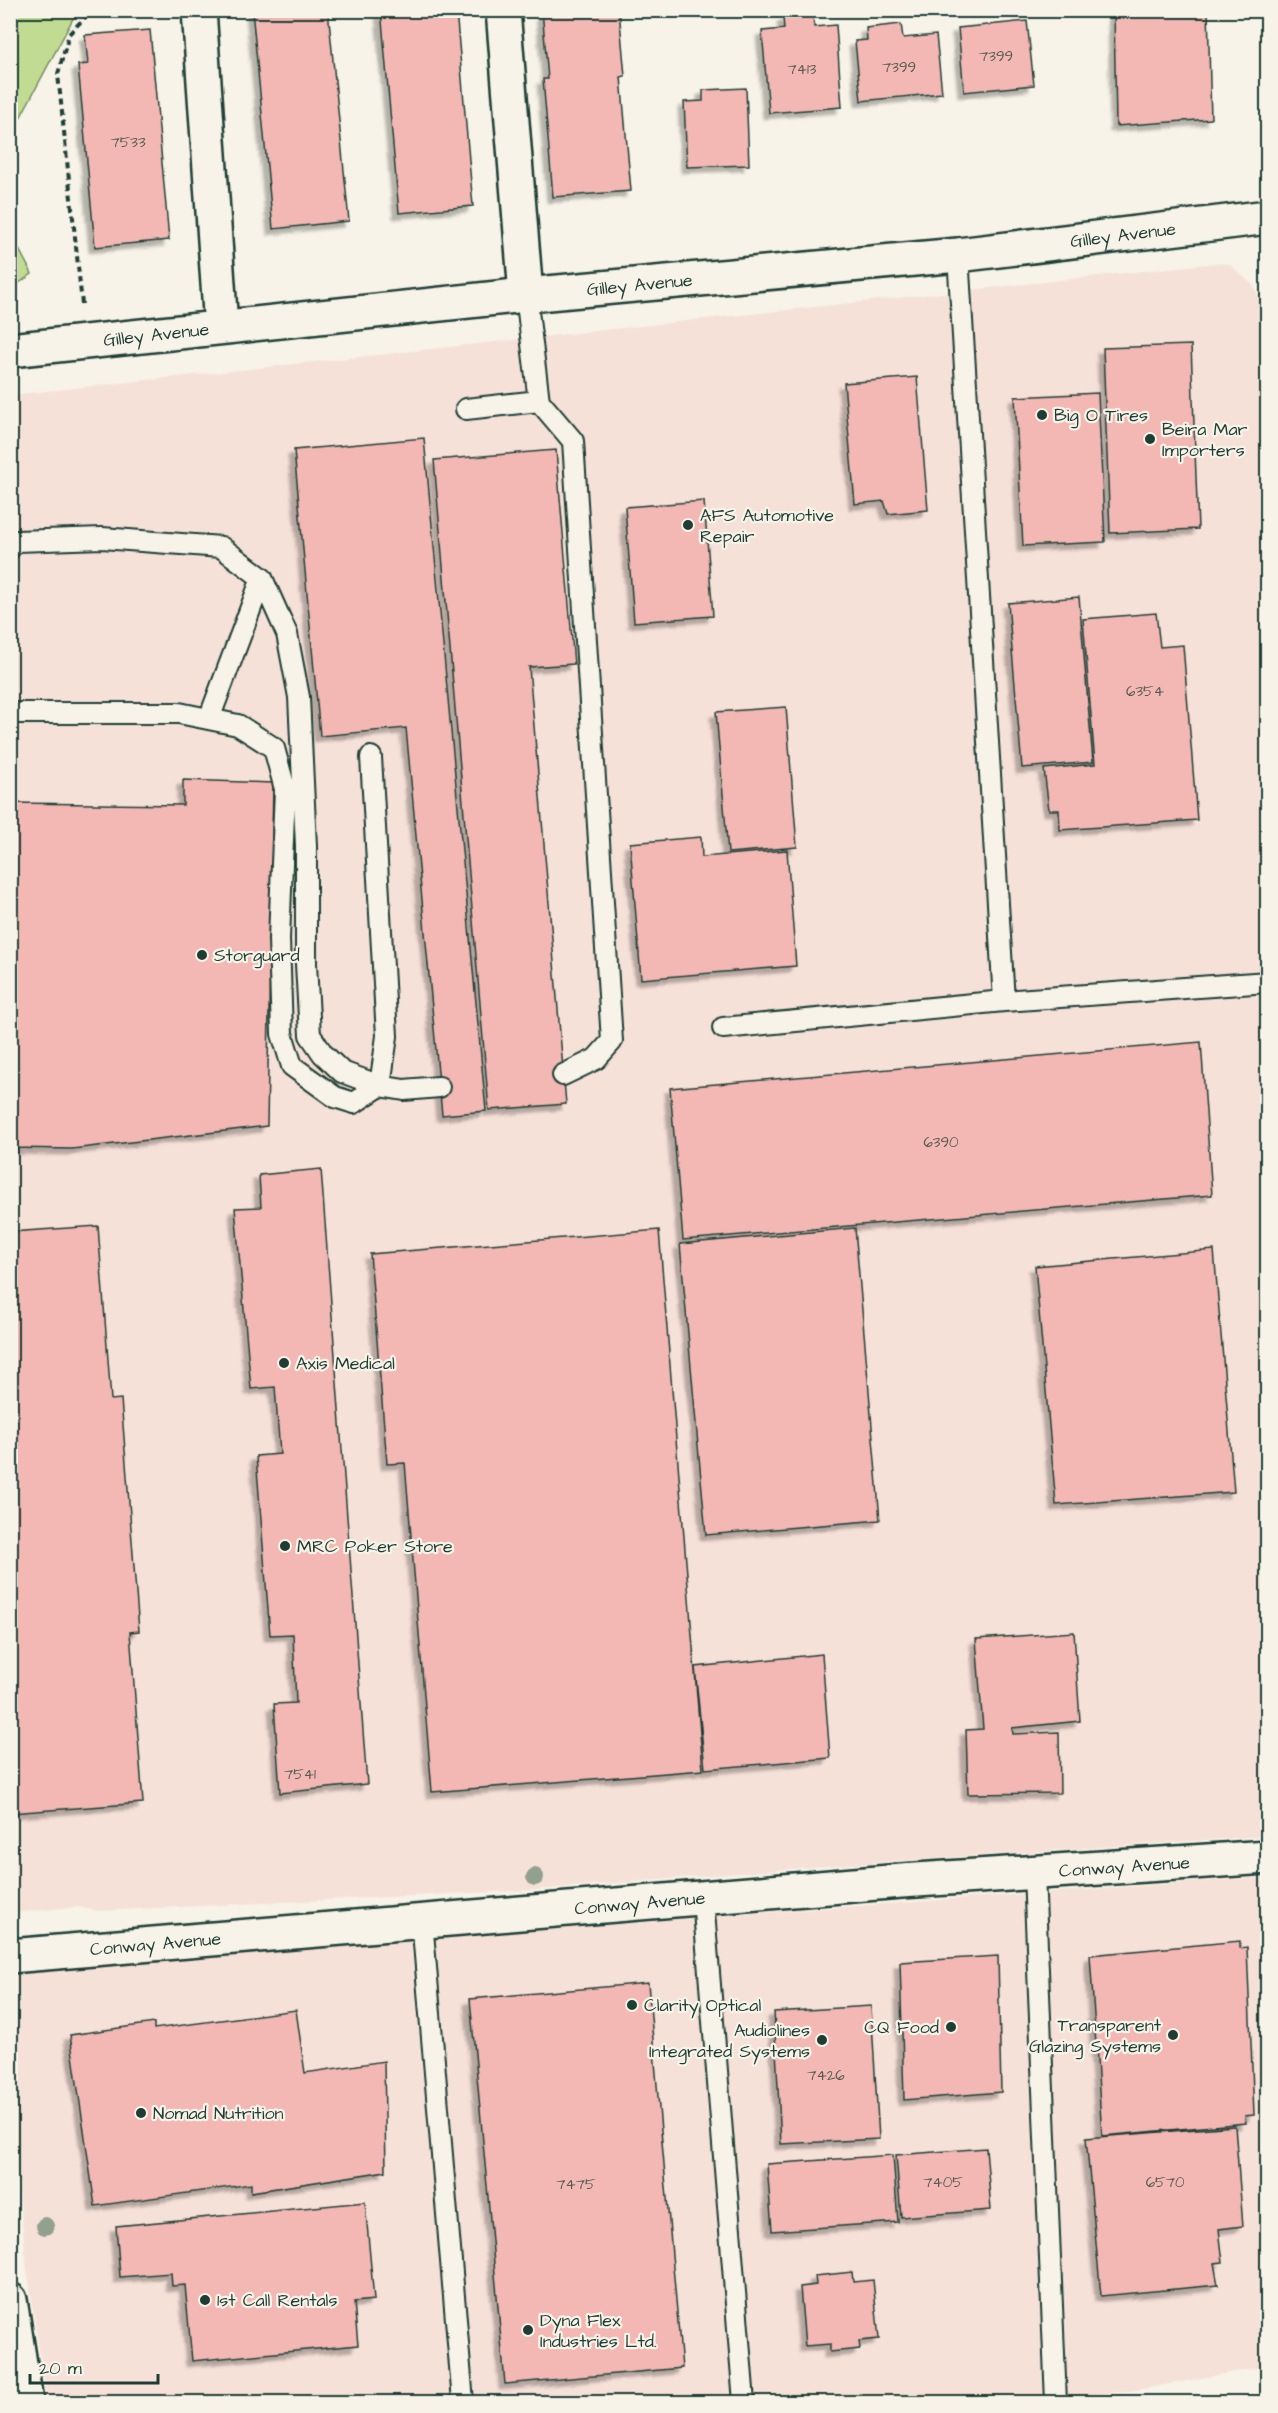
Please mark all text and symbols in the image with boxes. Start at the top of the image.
house number: 7399 [979,46,1013,67]
house number: 7399 [882,57,916,78]
house number: 7413 [788,59,817,80]
house number: 7533 [110,132,146,153]
street label: Gilley Avenue [1069,216,1178,254]
street label: Gilley Avenue [586,268,694,302]
street label: Gilley Avenue [102,317,211,353]
place label: Big O Tires [1054,403,1148,429]
marker: Big O Tires [1035,408,1049,422]
place label: Beira Mar Importers [1162,417,1248,463]
marker: Beira Mar Importers [1143,432,1157,446]
place label: AFS Automotive Repair [700,503,834,549]
marker: AFS Automotive Repair [681,518,695,532]
house number: 6354 [1126,681,1164,702]
place label: Storguard [214,943,300,969]
marker: Storguard [195,948,209,962]
house number: 6390 [923,1132,959,1153]
place label: Axis Medical [296,1351,395,1376]
marker: Axis Medical [277,1356,291,1370]
place label: MRC Poker Store [297,1534,453,1559]
marker: MRC Poker Store [278,1539,292,1553]
house number: 7541 [284,1764,316,1785]
street label: Conway Avenue [1058,1850,1191,1884]
street label: Conway Avenue [573,1886,706,1921]
street label: Conway Avenue [89,1926,222,1962]
place label: Clarity Optical [644,1993,761,2019]
marker: Clarity Optical [625,1998,639,2012]
place label: Transparent Glazing Systems [1029,2013,1162,2060]
place label: CQ Food [864,2015,939,2040]
place label: Audiolines Integrated Systems [649,2018,810,2065]
marker: CQ Food [944,2020,958,2034]
marker: Transparent Glazing Systems [1166,2028,1180,2042]
marker: Audiolines Integrated Systems [815,2033,829,2047]
house number: 7426 [807,2065,845,2086]
place label: Nomad Nutrition [153,2101,284,2126]
marker: Nomad Nutrition [134,2106,148,2120]
house number: 7405 [923,2172,963,2193]
house number: 6570 [1146,2172,1185,2193]
house number: 7475 [556,2174,596,2195]
place label: 1st Call Rentals [217,2288,337,2313]
marker: 1st Call Rentals [198,2293,212,2307]
place label: Dyna Flex Industries Ltd. [540,2308,657,2354]
marker: Dyna Flex Industries Ltd. [521,2323,535,2337]
scale bar [30,2347,158,2385]
text: 20 m [39,2356,82,2381]

